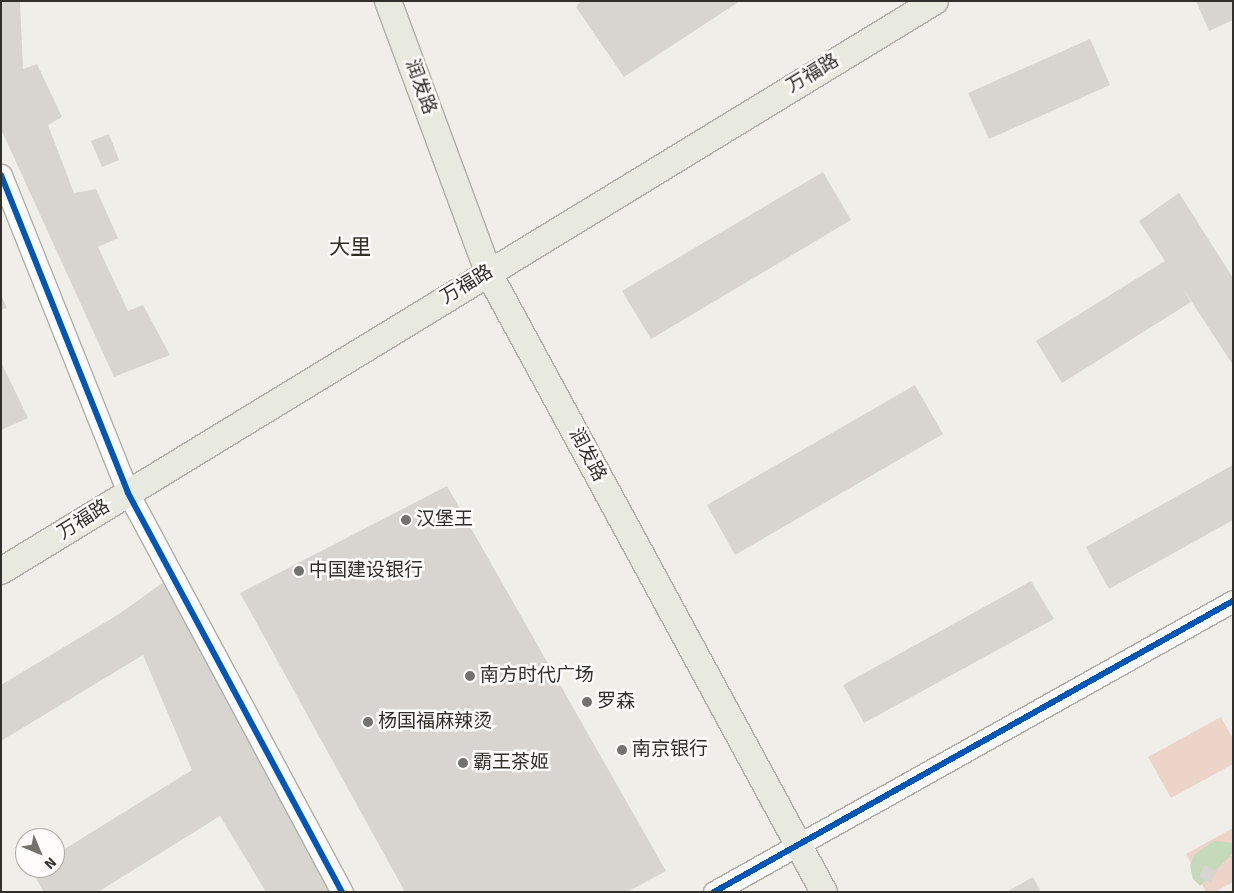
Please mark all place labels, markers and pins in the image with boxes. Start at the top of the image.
place label: 汉堡王 [416,509,473,531]
marker: 汉堡王 [400,514,412,526]
place label: 中国建设银行 [309,560,423,582]
marker: 中国建设银行 [293,565,305,577]
place label: 南方时代广场 [480,665,594,687]
marker: 南方时代广场 [464,670,476,682]
place label: 罗森 [597,691,635,713]
marker: 罗森 [581,696,593,708]
place label: 杨国福麻辣烫 [378,711,492,733]
marker: 杨国福麻辣烫 [362,716,374,728]
place label: 南京银行 [632,739,708,761]
marker: 南京银行 [616,744,628,756]
place label: 霸王茶姬 [473,752,549,774]
marker: 霸王茶姬 [457,757,469,769]

